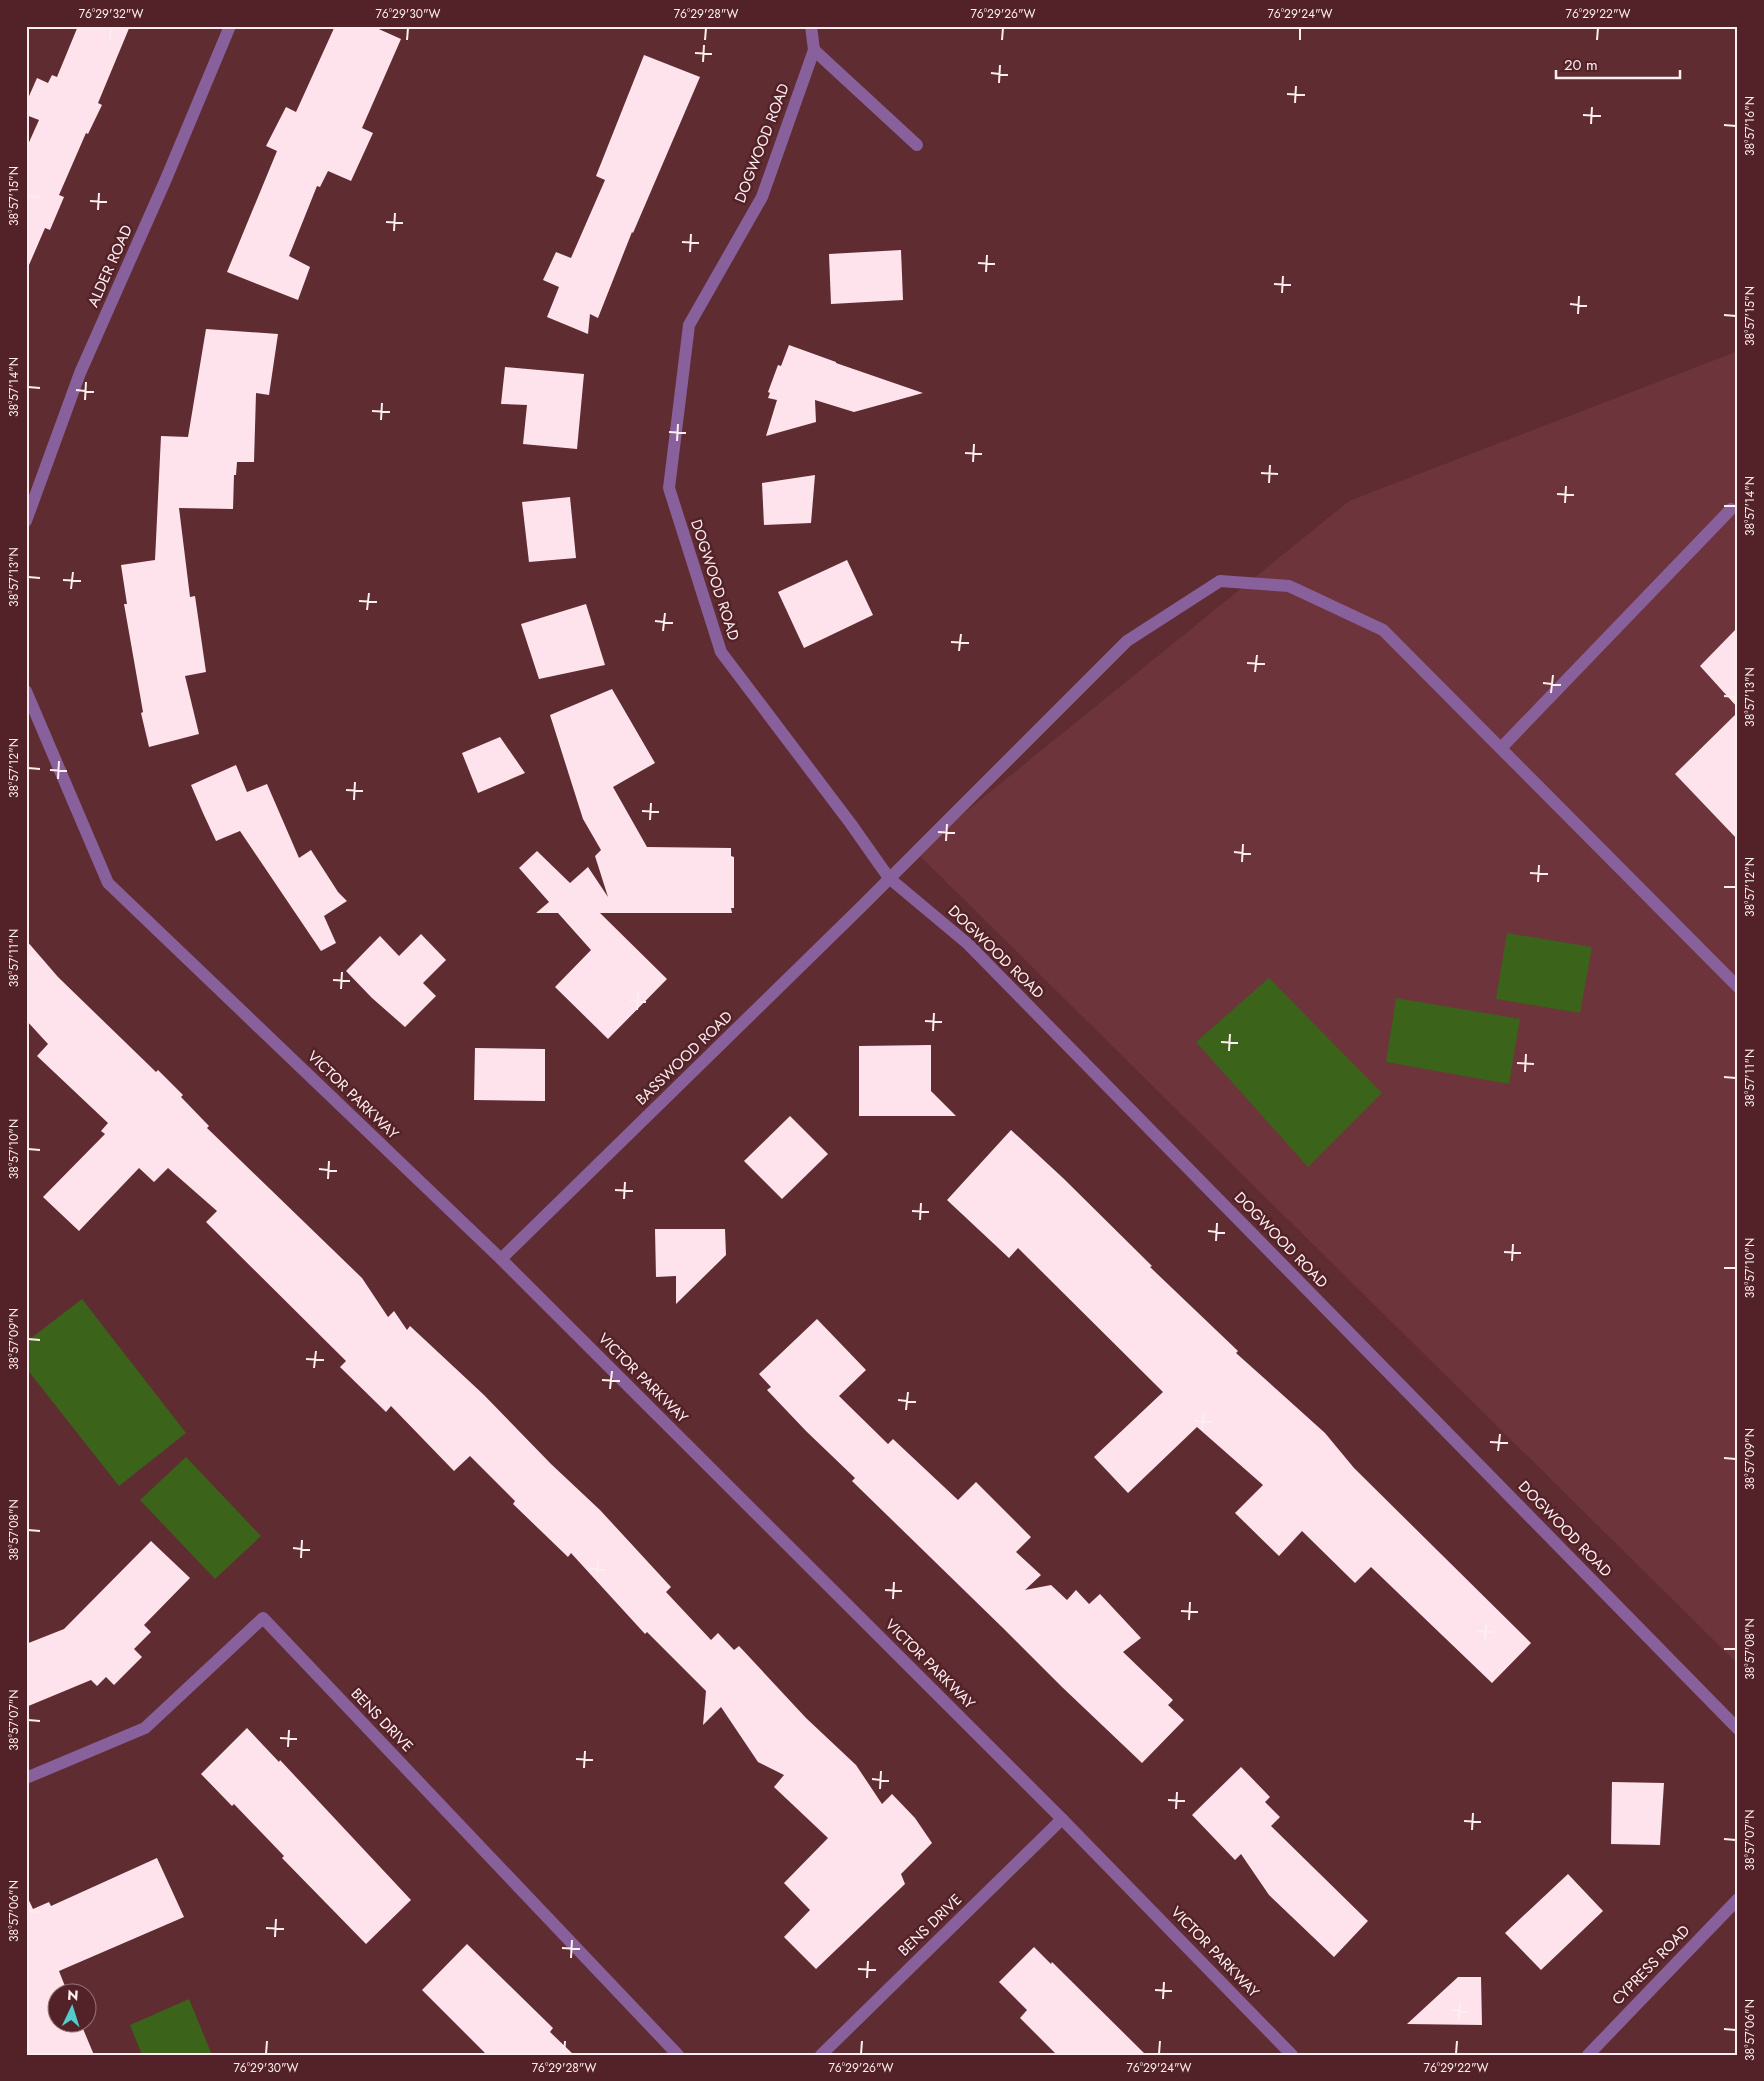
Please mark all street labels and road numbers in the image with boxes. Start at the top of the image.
street label: DOGWOOD ROAD [729,80,795,206]
street label: ALDER ROAD [82,221,138,311]
street label: DOGWOOD ROAD [685,517,745,643]
street label: DOGWOOD ROAD [943,900,1049,1004]
street label: BASSWOOD ROAD [631,1006,737,1110]
street label: VICTOR PARKWAY [302,1046,404,1145]
street label: DOGWOOD ROAD [1229,1187,1333,1293]
street label: VICTOR PARKWAY [593,1328,693,1428]
street label: DOGWOOD ROAD [1513,1476,1617,1582]
street label: VICTOR PARKWAY [880,1614,980,1714]
street label: BENS DRIVE [346,1683,418,1757]
street label: BENS DRIVE [893,1889,967,1961]
street label: VICTOR PARKWAY [1166,1901,1265,2003]
street label: CYPRESS ROAD [1607,1920,1695,2010]

